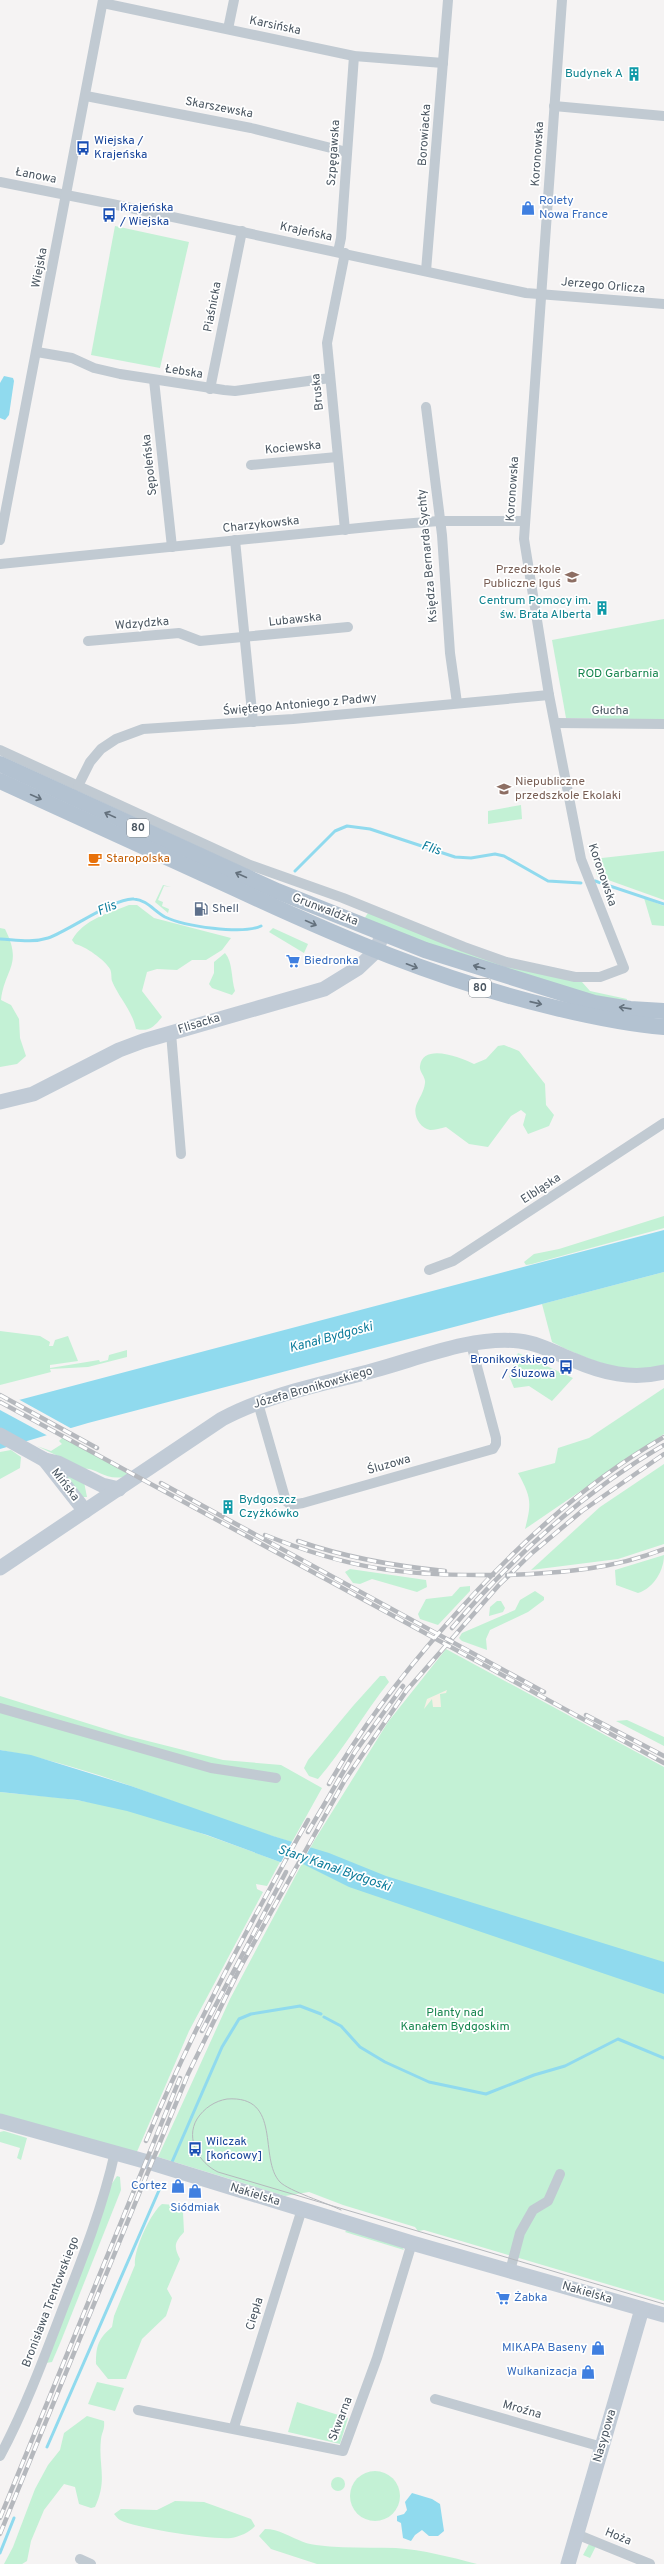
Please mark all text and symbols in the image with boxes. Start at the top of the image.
street label: Karsińska [248,13,302,39]
place label: Budynek A [565,66,623,82]
building icon: Budynek A [626,66,642,82]
street label: Skarszewska [184,94,254,122]
street label: Borowiacka [415,103,435,167]
street label: Szpęgawska [324,119,344,187]
street label: Koronowska [528,121,548,187]
place label: Wiejska / Krajeńska [94,133,147,163]
bus stop icon: Wiejska / Krajeńska [75,140,91,156]
street label: Łanowa [14,164,58,188]
place label: Rolety Nowa France [539,193,608,223]
place label: Krajeńska / Wiejska [119,200,173,230]
shop icon: Rolety Nowa France [520,200,536,216]
bus stop icon: Krajeńska / Wiejska [101,207,117,223]
street label: Krajeńska [278,219,334,245]
street label: Wiejska [28,247,52,289]
street label: Jerzego Orlicza [560,274,646,298]
street label: Piaśnicka [200,281,226,333]
street label: Łebska [164,361,204,383]
street label: Bruska [308,373,328,411]
street label: Sępoleńska [139,433,161,497]
street label: Kociewska [264,438,322,458]
street label: Koronowska [503,456,523,522]
street label: Księdza Bernarda Sychty [414,488,442,624]
street label: Charzykowska [222,513,300,537]
place label: Przedszkole Publiczne Iguś [483,562,561,592]
school or university icon: Przedszkole Publiczne Iguś [564,569,580,585]
place label: Centrum Pomocy im. św. Brata Alberta [479,593,591,623]
building icon: Centrum Pomocy im. św. Brata Alberta [594,600,610,616]
street label: Lubawska [268,609,322,631]
street label: Wdzydzka [114,614,170,634]
park label: ROD Garbarnia [577,666,659,682]
street label: Świętego Antoniego z Padwy [222,690,378,720]
street label: Głucha [591,703,629,719]
place label: Niepubliczne przedszkole Ekolaki [515,774,621,804]
school or university icon: Niepubliczne przedszkole Ekolaki [496,781,512,797]
one-way arrow [29,794,41,802]
one-way arrow [105,811,117,818]
road number: 80 [127,819,149,837]
water label: Flis [419,838,443,860]
street label: Koronowska [584,842,620,908]
cafe icon: Staropolska [87,851,103,867]
place label: Staropolska [106,851,170,867]
one-way arrow [236,871,248,878]
street label: Grunwaldzka [290,890,360,930]
water label: Flis [95,898,119,920]
fuel station icon: Shell [193,901,209,917]
place label: Shell [212,901,239,917]
one-way arrow [305,920,317,927]
supermarket icon: Biedronka [285,953,301,969]
place label: Biedronka [304,953,358,969]
one-way arrow [405,962,417,970]
one-way arrow [472,963,485,970]
road number: 80 [469,979,491,997]
one-way arrow [529,1000,542,1008]
one-way arrow [619,1004,632,1012]
street label: Flisacka [176,1010,222,1038]
street label: Elbląska [518,1170,564,1208]
water label: Kanał Bydgoski [288,1319,375,1357]
place label: Bronikowskiego / Śluzowa [470,1352,555,1382]
bus stop icon: Bronikowskiego / Śluzowa [558,1359,574,1375]
street label: Józefa Bronikowskiego [251,1363,375,1413]
street label: Śluzowa [365,1451,413,1479]
street label: Mińska [47,1465,83,1505]
place label: Bydgoszcz Czyżkówko [239,1492,299,1522]
building icon: Bydgoszcz Czyżkówko [220,1499,236,1515]
water label: Stary Kanał Bydgoski [275,1842,393,1896]
park label: Planty nad Kanałem Bydgoskim [400,2005,510,2035]
place label: Wilczak [końcowy] [206,2134,262,2164]
bus stop icon: Wilczak [końcowy] [187,2141,203,2157]
place label: Cortez [131,2178,167,2194]
shop icon: Cortez [170,2178,186,2194]
street label: Nakielska [228,2180,282,2210]
shop icon: Siódmiak [187,2183,203,2199]
place label: Siódmiak [170,2200,220,2216]
street label: Bronisława Trentowskiego [19,2234,83,2370]
street label: Nakielska [560,2278,614,2308]
supermarket icon: Żabka [495,2290,511,2306]
place label: Żabka [514,2290,547,2306]
street label: Ciepła [242,2296,268,2332]
place label: MIKAPA Baseny [502,2340,587,2356]
shop icon: MIKAPA Baseny [590,2340,606,2356]
place label: Wulkanizacja [507,2364,577,2380]
shop icon: Wulkanizacja [580,2364,596,2380]
street label: Skwarna [325,2395,357,2443]
street label: Mroźna [501,2397,543,2423]
street label: Nasypowa [590,2408,620,2464]
street label: Hoża [602,2524,634,2550]

